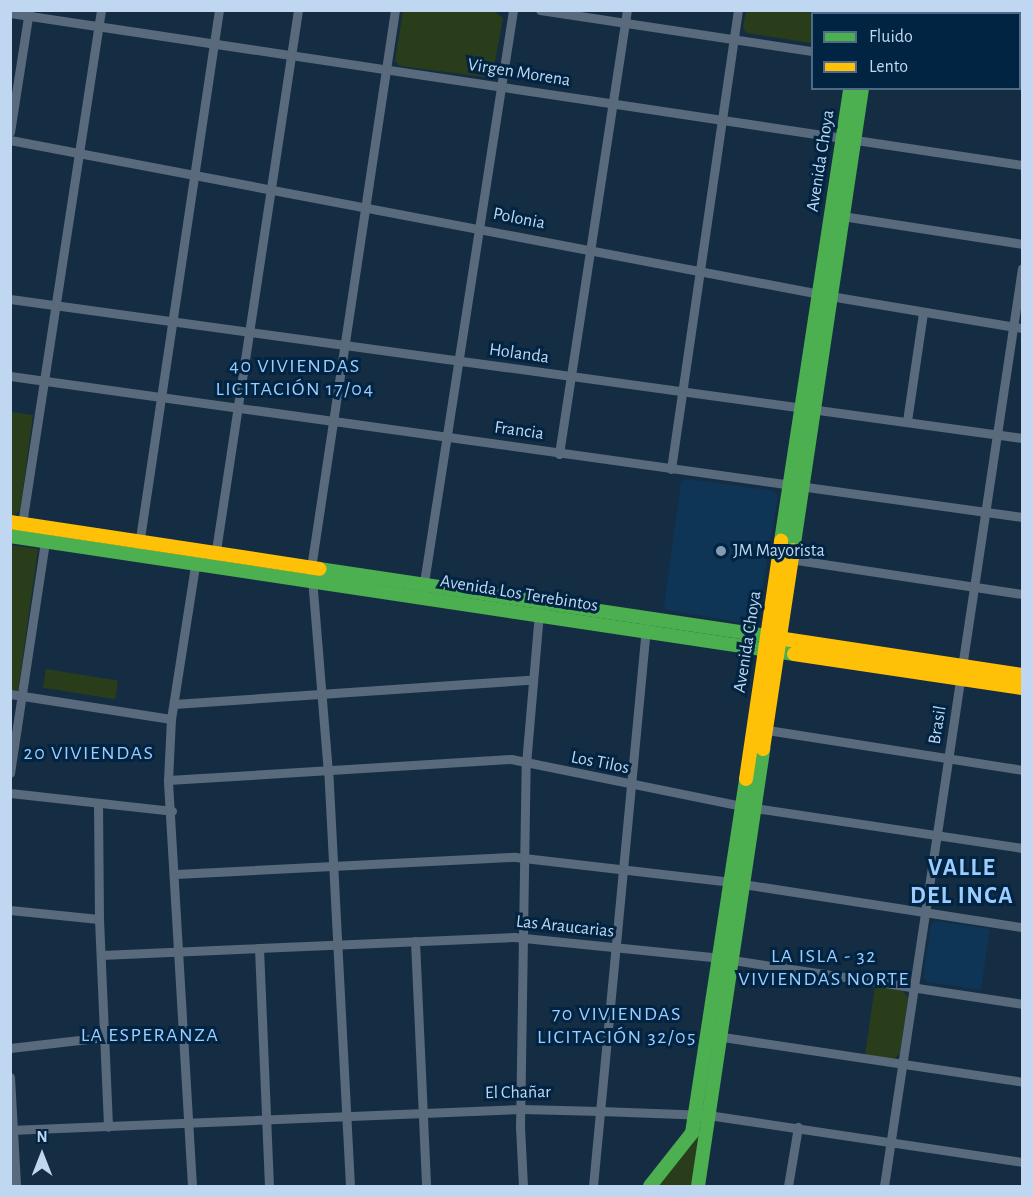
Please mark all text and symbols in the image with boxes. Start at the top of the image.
legend [811,12,1021,90]
text: Fluido [869,28,913,46]
street label: Virgen Morena [466,54,572,92]
text: Lento [869,58,908,76]
street label: Avenida Choya [802,108,840,214]
street label: Polonia [491,203,547,235]
street label: Holanda [488,339,550,369]
district label: 40 VIVIENDAS LICITACIÓN 17/04 [215,355,375,402]
street label: Francia [493,417,545,445]
place label: JM Mayorista [733,540,825,562]
marker: JM Mayorista [714,544,728,558]
street label: Avenida Los Terebintos [438,571,600,617]
street label: Avenida Choya [729,589,767,695]
street label: Brasil [924,704,952,746]
district label: 20 VIVIENDAS [24,741,154,765]
street label: Los Tilos [569,747,631,779]
district label: VALLE DEL INCA [910,855,1014,911]
street label: Las Araucarias [515,911,615,943]
district label: LA ISLA - 32 VIVIENDAS NORTE [738,944,910,991]
district label: 70 VIVIENDAS LICITACIÓN 32/05 [537,1002,697,1049]
district label: LA ESPERANZA [81,1023,219,1047]
street label: El Chañar [485,1082,551,1104]
north arrow [12,1125,72,1185]
text: N [36,1129,48,1145]

